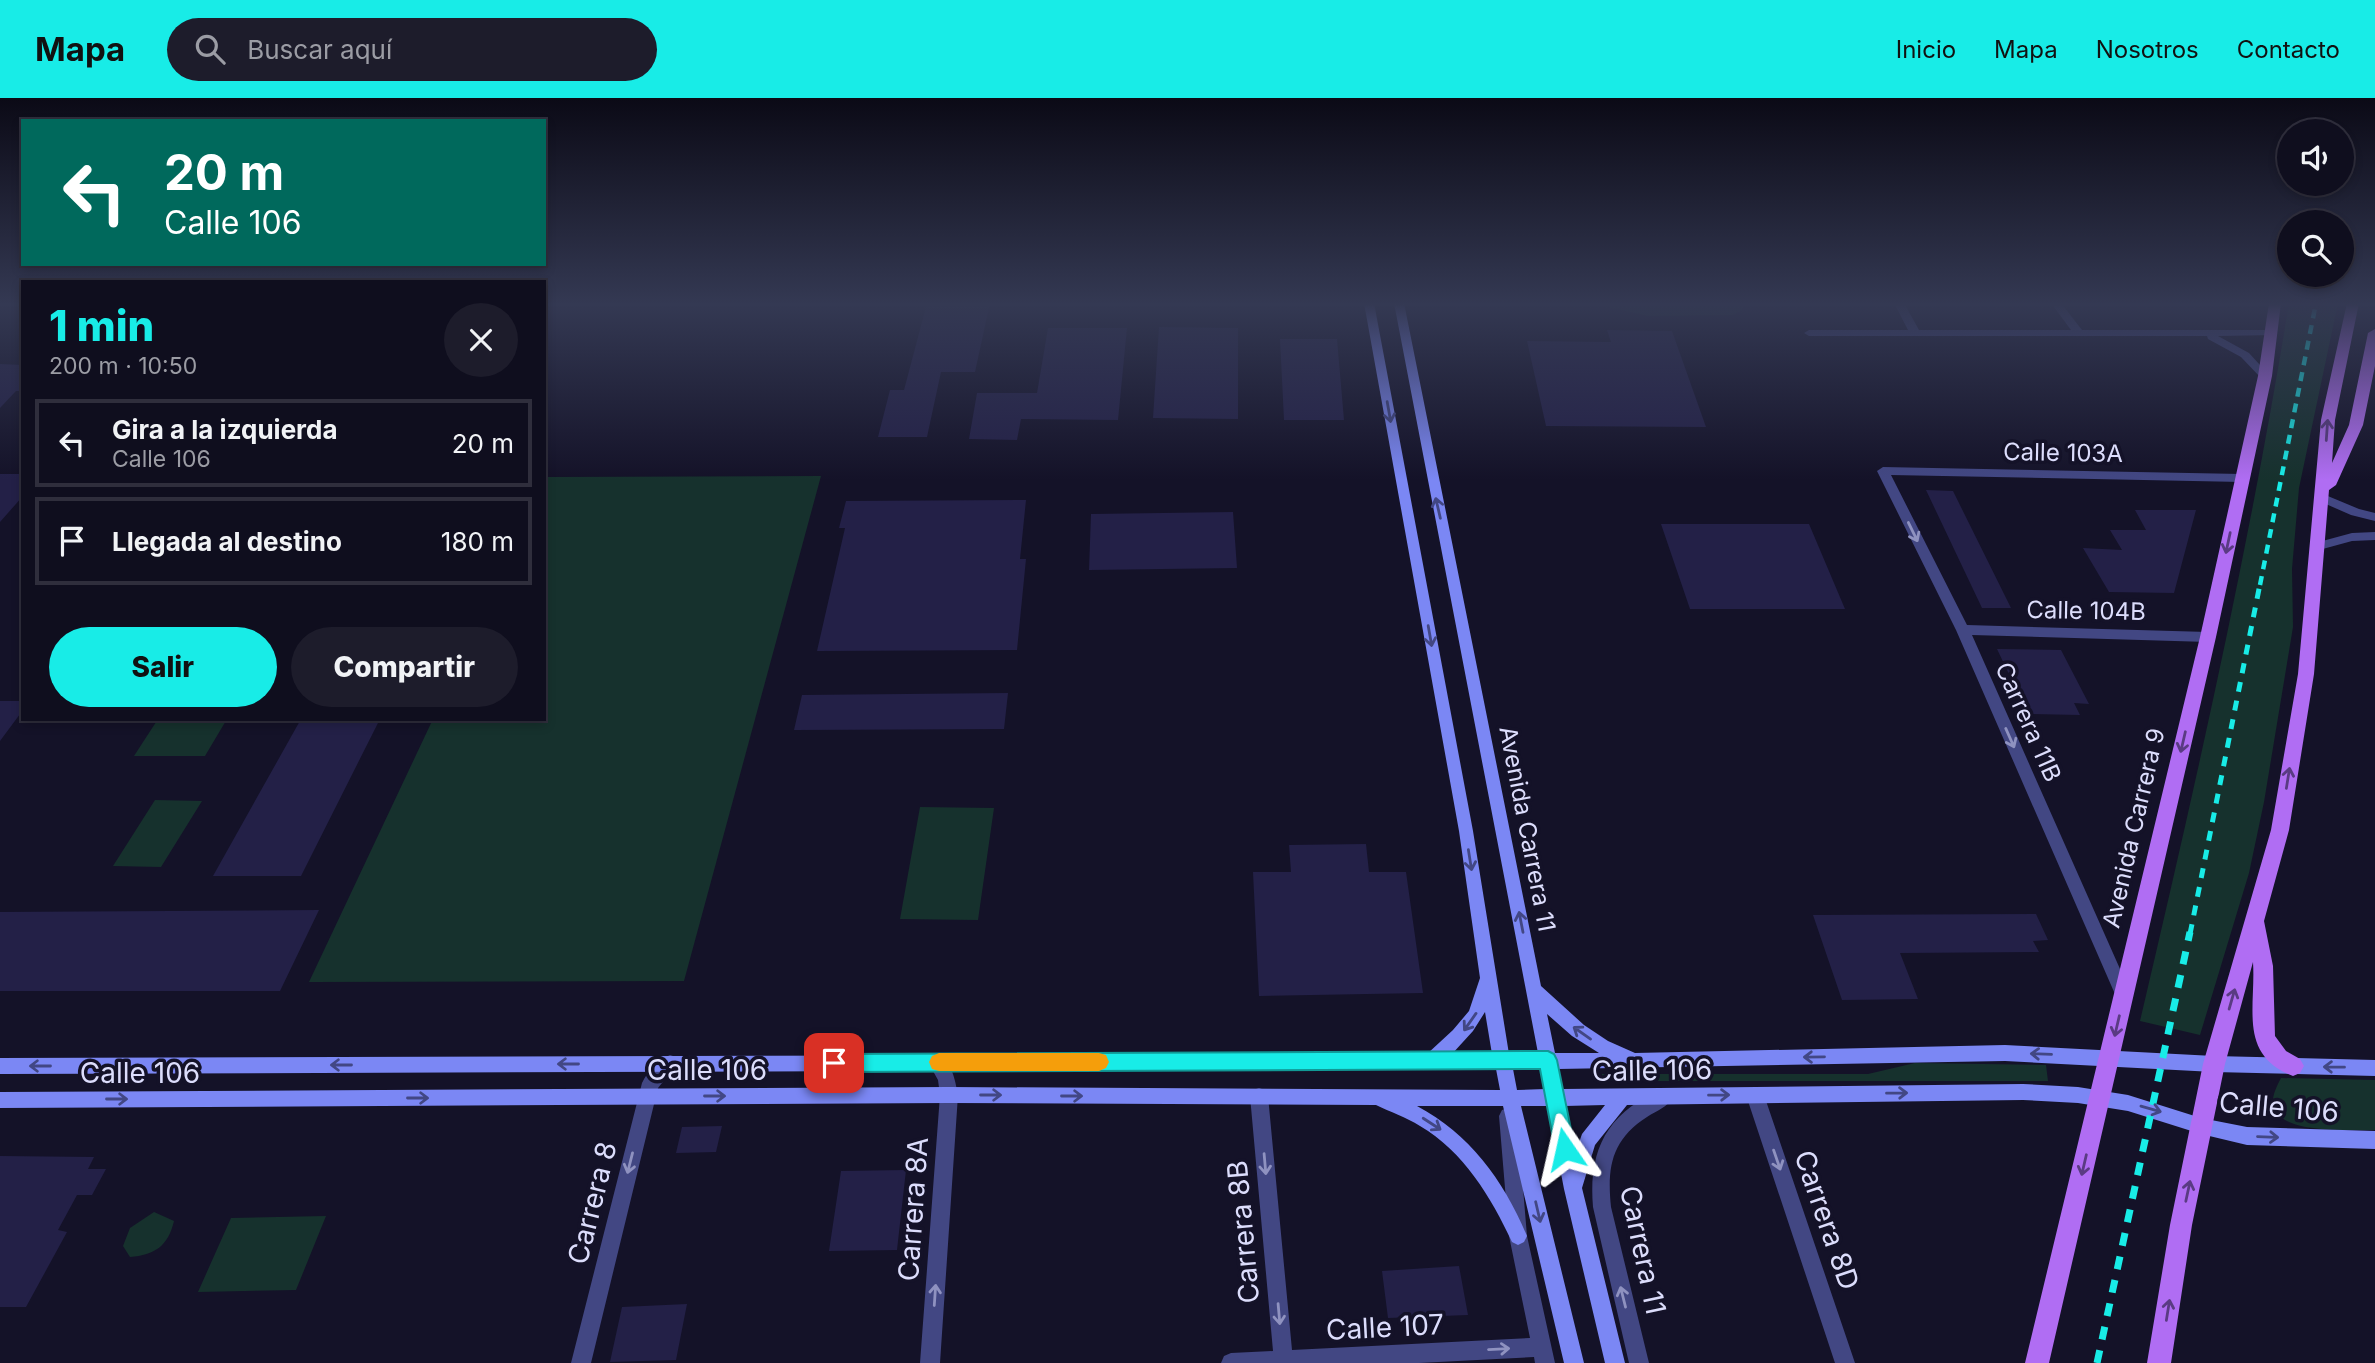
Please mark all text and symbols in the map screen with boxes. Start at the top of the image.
search box [167,18,657,81]
text: Mapa [35,29,125,69]
icon: search [191,30,229,68]
text: Buscar aquí [247,34,392,65]
text: Inicio [1896,35,1956,64]
text: Mapa [1994,35,2058,64]
text: Nosotros [2096,35,2199,64]
text: Contacto [2237,35,2340,64]
map controls [2277,119,2354,287]
button: sound [2277,119,2354,196]
text: 20 m [164,143,284,202]
icon: left [49,147,140,238]
text: Calle 106 [164,203,302,242]
button: search [2277,210,2354,287]
text: 1 min [49,300,154,351]
button: close [444,303,518,377]
text: 200 m · 10:50 [49,352,197,380]
one-way arrow [1383,400,1396,423]
text: Gira a la izquierda [112,414,338,445]
one-way arrow [2321,419,2334,442]
icon: left [53,424,91,462]
text: 20 m [452,428,514,459]
street label: Calle 103A [2003,437,2123,468]
text: Calle 106 [112,445,211,473]
one-way arrow [1431,497,1445,520]
one-way arrow [1907,521,1921,542]
icon: arrive [53,522,91,560]
text: Llegada al destino [112,526,342,557]
text: 180 m [441,526,514,557]
one-way arrow [2221,531,2234,554]
street label: Calle 104B [2026,595,2146,626]
one-way arrow [1424,624,1437,647]
button: Salir [49,627,277,707]
button: Compartir [291,627,518,707]
street label: Carrera 11B [1989,658,2068,786]
street label: Avenida Carrera 11 [1493,724,1562,934]
street label: Avenida Carrera 9 [2096,725,2171,931]
one-way arrow [2004,726,2017,748]
one-way arrow [2176,730,2190,753]
one-way arrow [2282,767,2295,790]
one-way arrow [1464,848,1477,871]
one-way arrow [1513,911,1527,934]
one-way arrow [2227,988,2240,1010]
one-way arrow [1463,1012,1477,1031]
one-way arrow [2109,1014,2123,1037]
one-way arrow [1573,1026,1592,1040]
pin [804,1033,864,1093]
icon: arrive [815,1044,853,1082]
one-way arrow [2030,1047,2053,1060]
one-way arrow [1802,1051,1825,1064]
street label: Calle 106 [1592,1052,1712,1088]
street label: Calle 106 [647,1053,767,1087]
street label: Calle 106 [80,1056,200,1090]
one-way arrow [557,1057,580,1071]
one-way arrow [330,1058,353,1072]
one-way arrow [29,1059,52,1073]
one-way arrow [2323,1060,2346,1074]
street label: Calle 106 [2218,1085,2340,1129]
one-way arrow [1885,1086,1908,1100]
one-way arrow [980,1088,1003,1102]
one-way arrow [1707,1088,1730,1102]
one-way arrow [703,1089,726,1103]
one-way arrow [1061,1089,1084,1103]
one-way arrow [406,1091,429,1105]
one-way arrow [105,1092,128,1106]
one-way arrow [2140,1103,2162,1116]
position arrow [1528,1112,1602,1186]
one-way arrow [1422,1117,1441,1132]
one-way arrow [2257,1130,2280,1143]
street label: Carrera 8A [891,1136,935,1282]
street label: Carrera 8 [560,1138,624,1268]
street label: Carrera 8D [1787,1146,1867,1294]
one-way arrow [1772,1148,1784,1170]
one-way arrow [623,1151,637,1174]
one-way arrow [1259,1152,1272,1175]
one-way arrow [2077,1153,2090,1175]
street label: Carrera 8B [1220,1159,1266,1305]
one-way arrow [2181,1180,2195,1203]
street label: Carrera 11 [1613,1183,1673,1317]
one-way arrow [1532,1200,1545,1223]
one-way arrow [929,1284,942,1307]
one-way arrow [1616,1286,1629,1309]
one-way arrow [2161,1299,2174,1322]
one-way arrow [1273,1302,1286,1324]
street label: Calle 107 [1325,1307,1445,1347]
one-way arrow [1487,1342,1509,1355]

